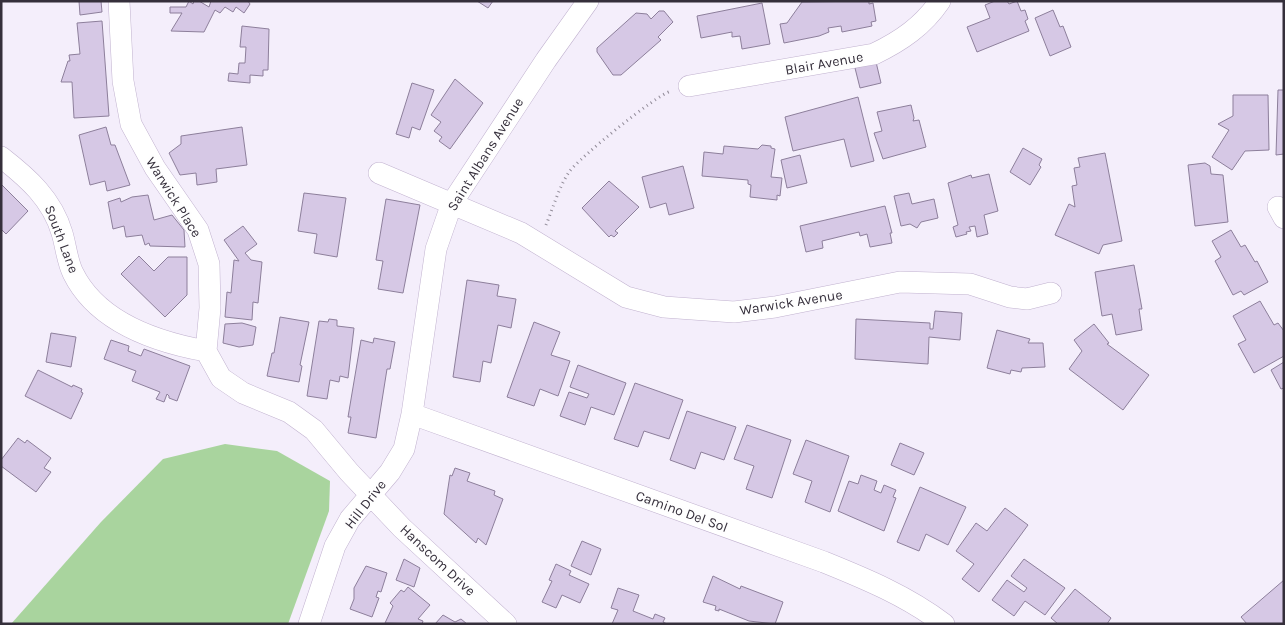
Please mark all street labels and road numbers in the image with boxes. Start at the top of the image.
street label: Blair Avenue [784,48,864,79]
street label: Saint Albans Avenue [444,94,527,214]
street label: Warwick Place [142,154,205,241]
street label: South Lane [41,203,82,276]
street label: Warwick Avenue [739,286,844,319]
street label: Hill Drive [341,476,390,532]
street label: Camino Del Sol [633,487,730,536]
street label: Hanscom Drive [396,521,479,600]

